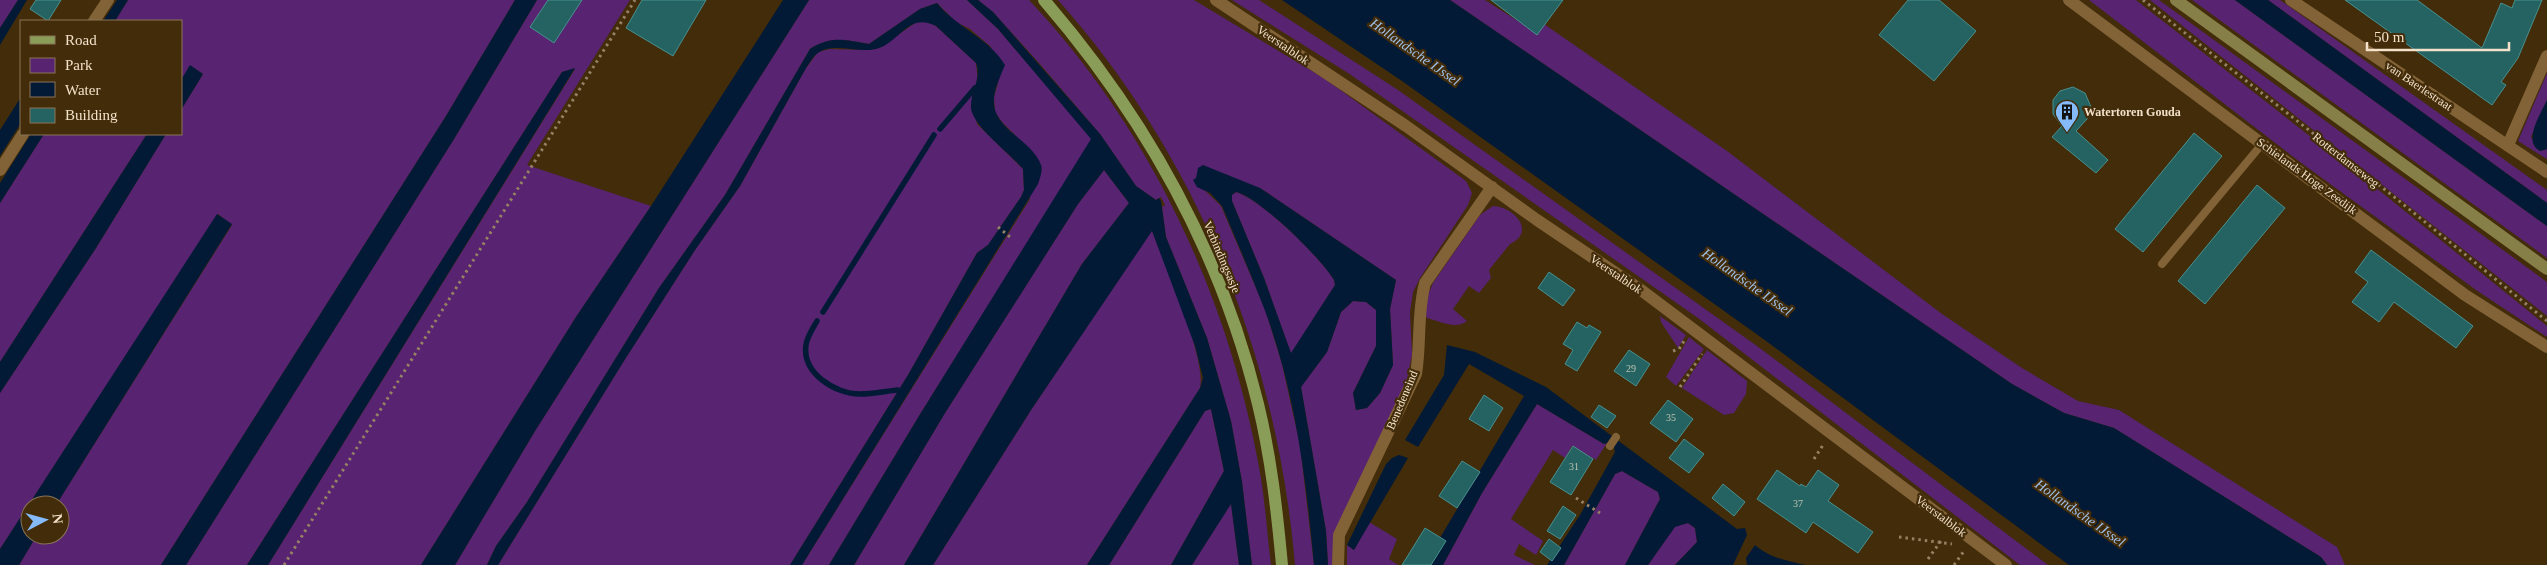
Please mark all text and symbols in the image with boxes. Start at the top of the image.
water label: Hollandsche IJssel [1366,15,1463,89]
legend [20,20,182,135]
scale bar [2367,20,2510,52]
street label: Veerstalblok [1254,22,1312,68]
text: 50 m [2374,29,2405,45]
text: Road [65,32,97,48]
text: Park [65,57,93,73]
street label: van Baerlestraat [2383,58,2456,114]
text: Water [65,82,100,98]
building icon: Watertoren Gouda [2054,99,2080,133]
place label: Watertoren Gouda [2084,105,2181,119]
text: Building [65,107,118,123]
street label: Rotterdamseweg [2310,130,2382,190]
street label: Schielands Hoge Zeedijk [2254,135,2360,217]
street label: Verbindingsasje [1201,219,1243,295]
water label: Hollandsche IJssel [1698,245,1795,319]
street label: Veerstalblok [1587,251,1645,297]
house number: 29 [1626,363,1636,374]
street label: Benedeneind [1383,368,1421,432]
house number: 35 [1666,412,1676,423]
house number: 31 [1569,461,1579,472]
water label: Hollandsche IJssel [2031,476,2128,550]
street label: Veerstalblok [1913,492,1969,540]
north arrow [20,495,70,545]
house number: 37 [1793,498,1803,509]
text: N [49,513,65,525]

